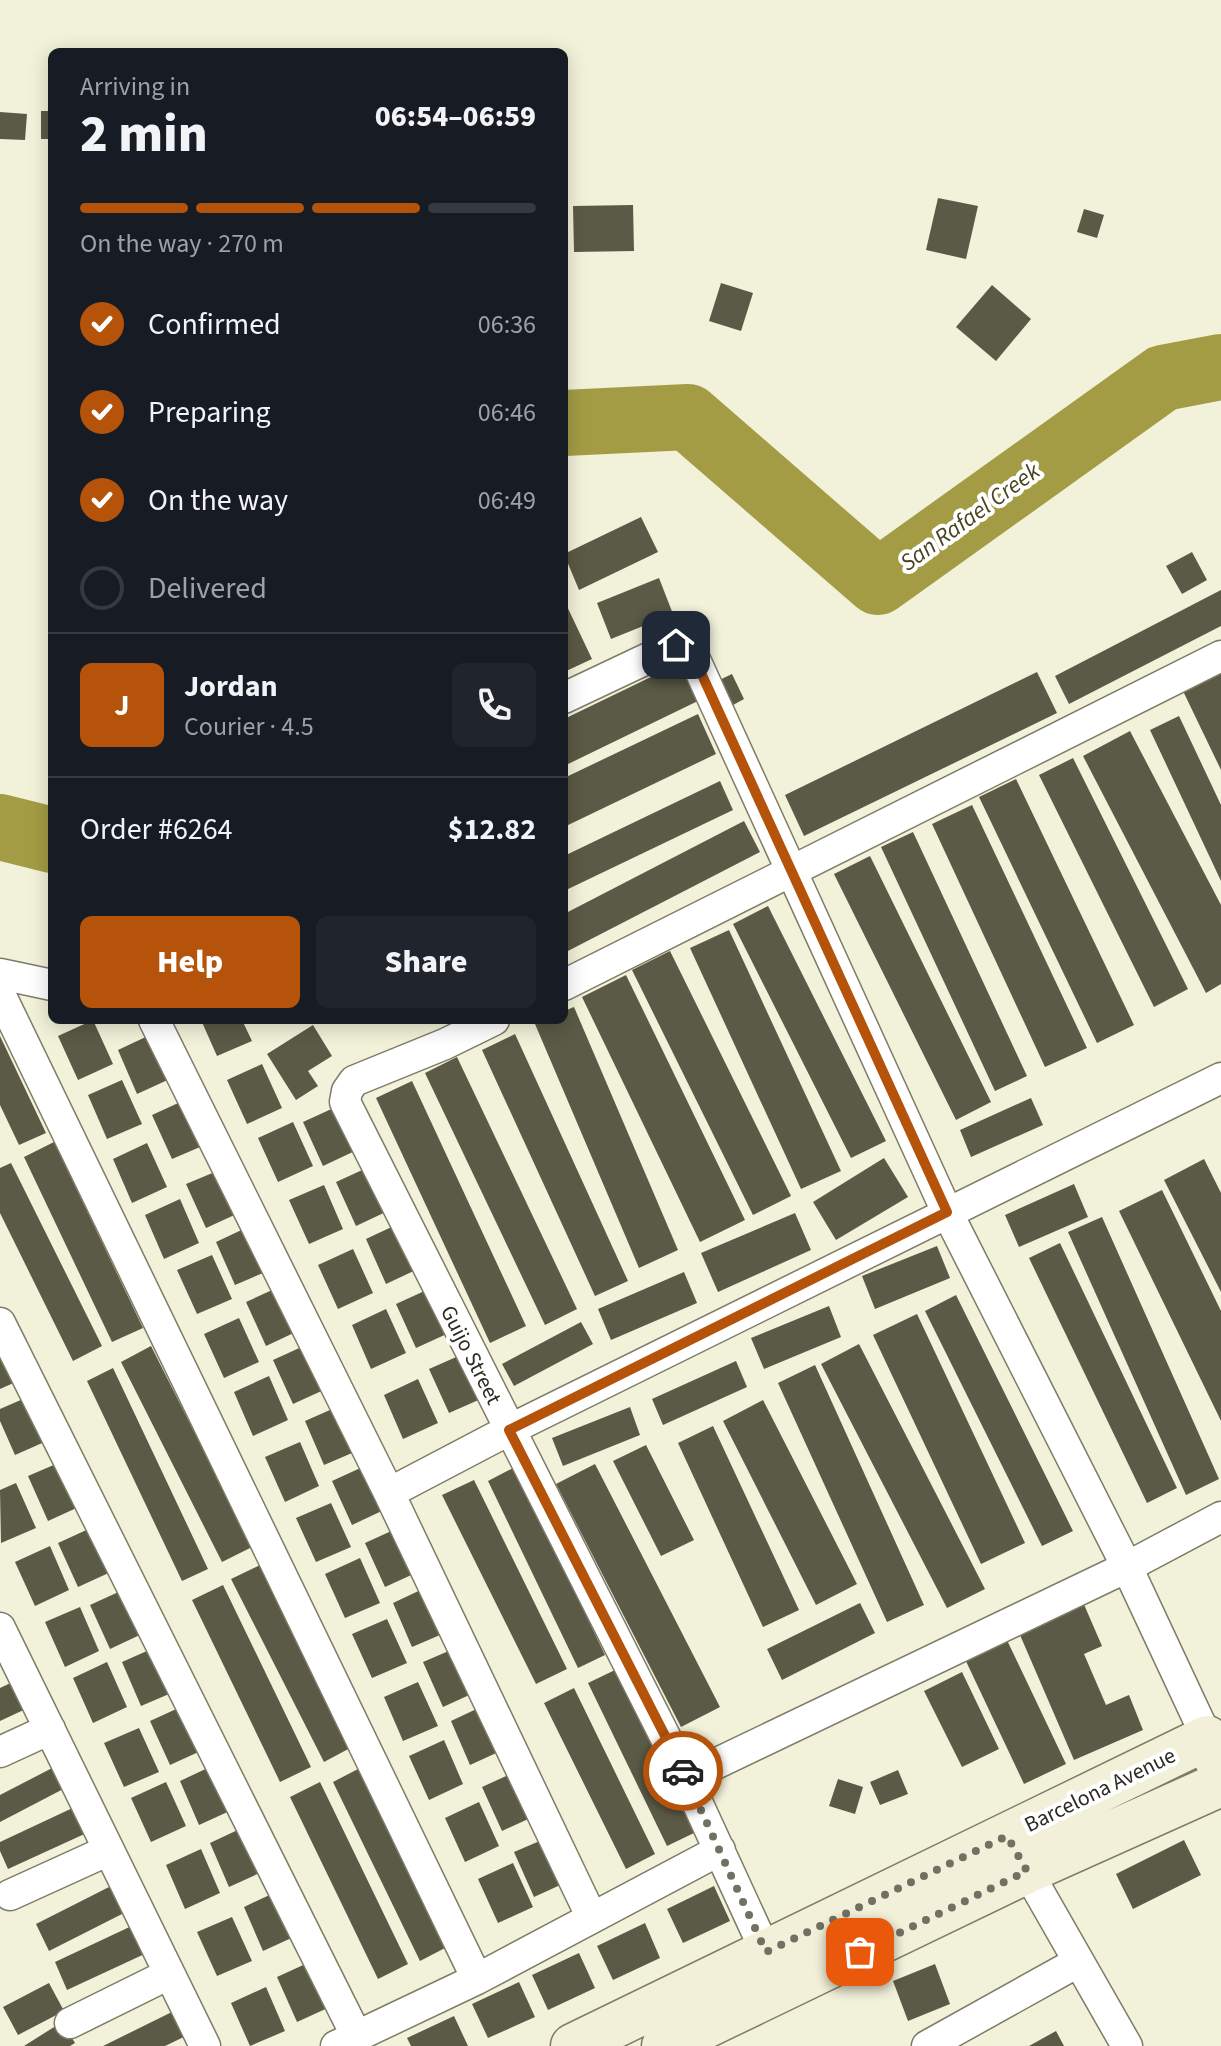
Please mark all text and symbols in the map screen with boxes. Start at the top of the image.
text: Arriving in [80,68,190,105]
text: 06:54–06:59 [375,95,536,138]
text: 2 min [80,98,208,172]
text: On the way · 270 m [80,225,284,262]
icon: check [80,302,124,346]
text: Confirmed [148,303,281,346]
text: 06:36 [478,306,536,343]
icon: check [80,390,124,434]
text: Preparing [148,391,271,434]
text: 06:46 [478,394,536,431]
water label: San Rafael Creek [893,454,1048,580]
icon: check [80,478,124,522]
text: On the way [148,479,288,522]
text: 06:49 [478,482,536,519]
text: Delivered [148,567,267,610]
pin [642,611,710,679]
icon: home [654,623,698,667]
button: phone [452,663,536,747]
text: Jordan [184,665,278,708]
text: J [114,684,130,727]
text: Courier · 4.5 [184,708,314,745]
text: Order #6264 [80,808,233,851]
text: $12.82 [448,808,536,851]
button: Help [80,916,300,1008]
button: Share [316,916,536,1008]
street label: Guijo Street [432,1300,510,1411]
courier [643,1731,723,1811]
street label: Barcelona Avenue [1019,1739,1181,1840]
icon: car [661,1749,705,1793]
pin [826,1918,894,1986]
icon: bag [838,1930,882,1974]

